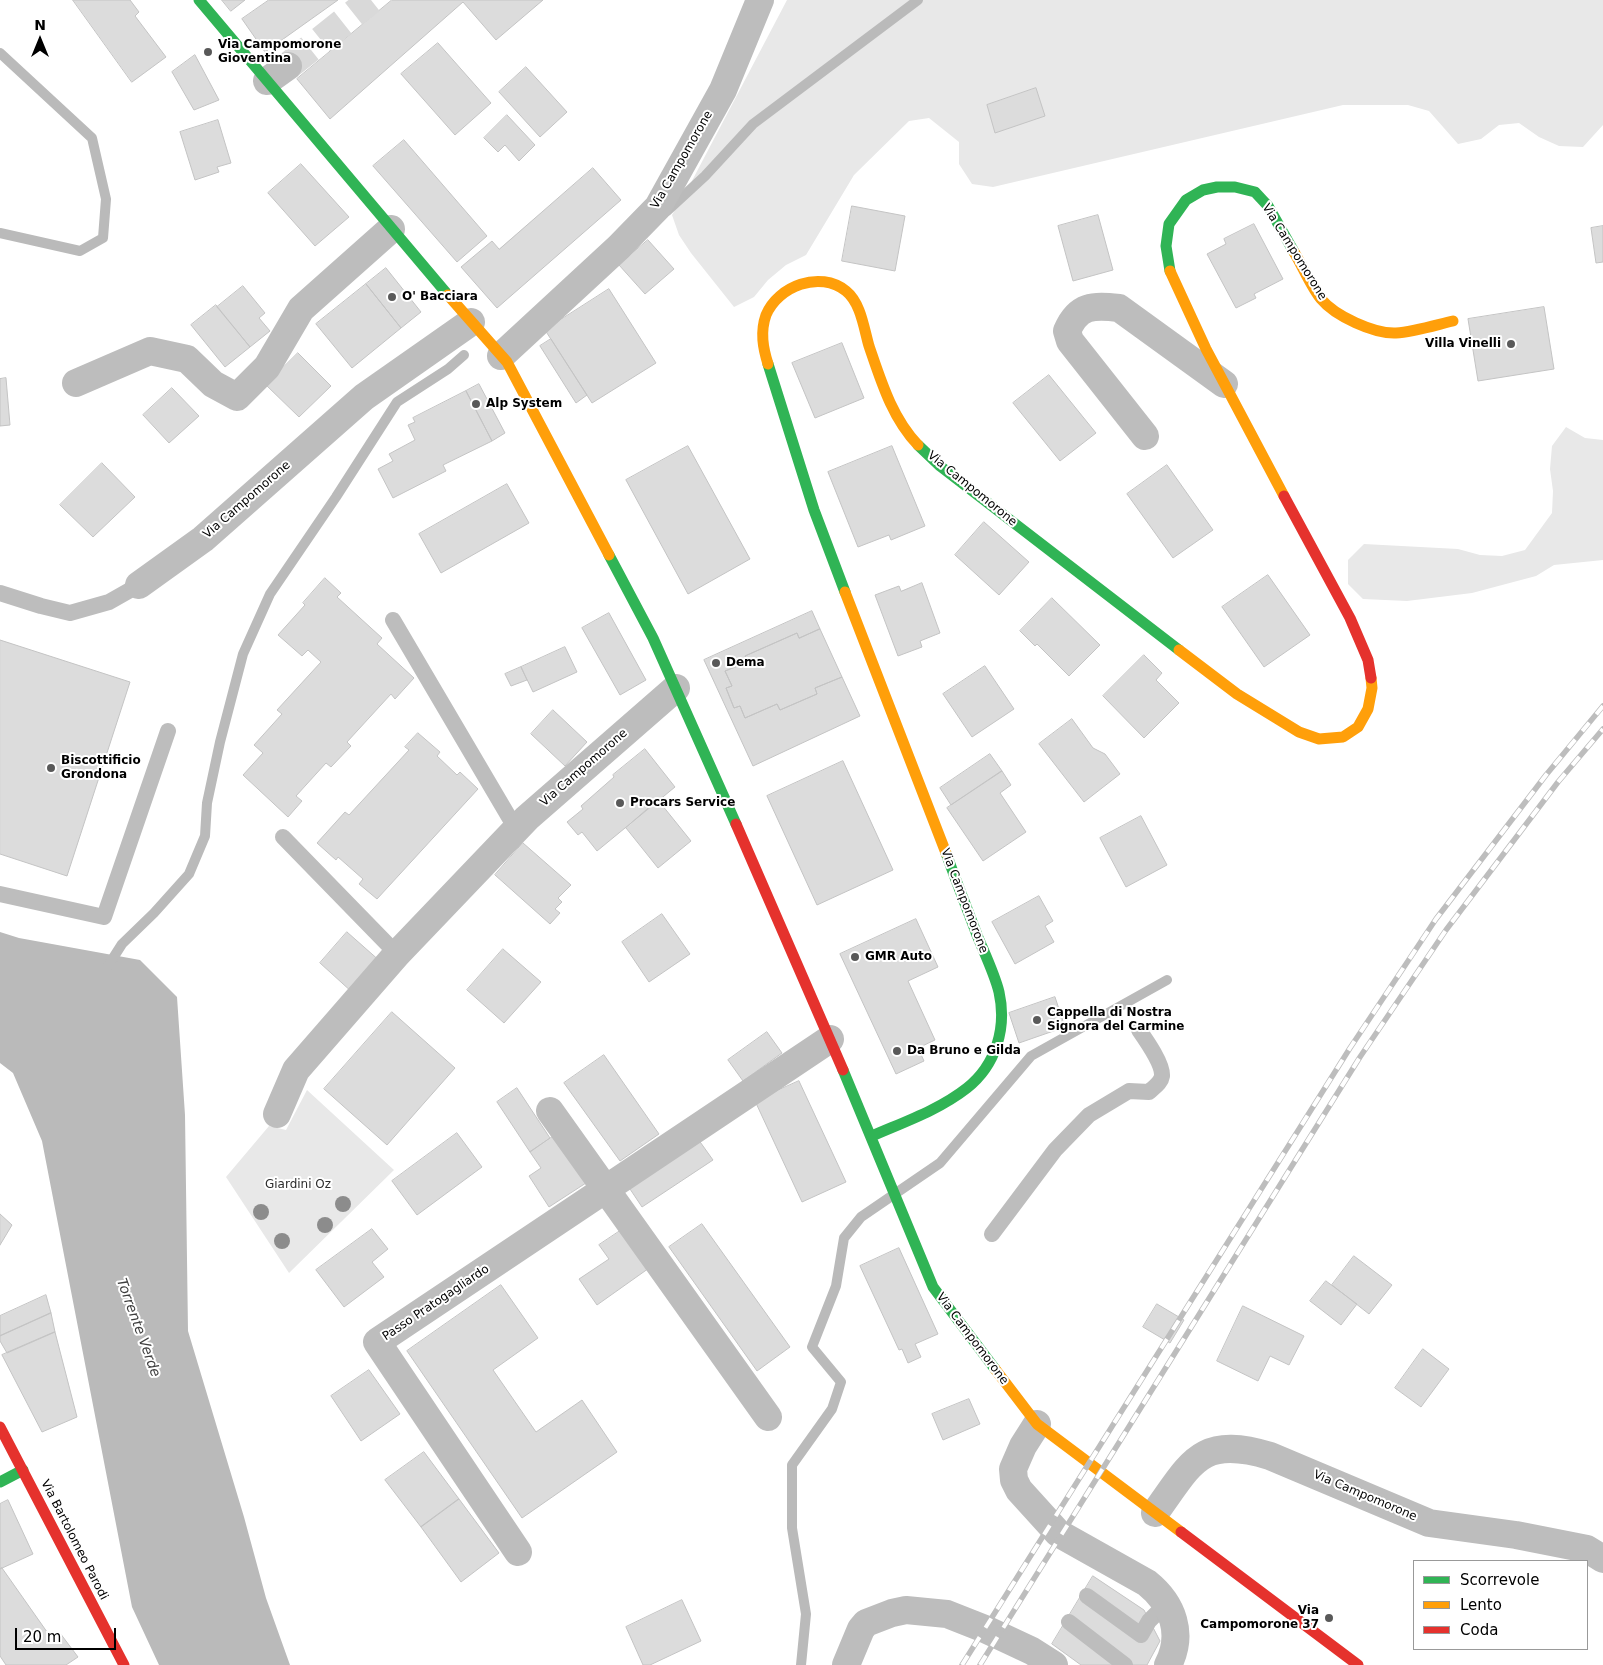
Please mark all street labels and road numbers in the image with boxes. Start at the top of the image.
street label: Via Campomorone [648,108,716,212]
street label: Via Campomorone [1259,201,1329,303]
street label: Via Campomorone [924,449,1020,529]
street label: Via Campomorone [200,458,294,542]
street label: Via Campomorone [537,726,631,810]
street label: Via Campomorone [937,847,991,955]
street label: Passo Pratogagliardo [380,1262,492,1344]
street label: Via Campomorone [933,1290,1011,1388]
street label: Via Campomorone [1311,1468,1419,1524]
street label: Via Bartolomeo Parodi [37,1478,111,1602]

